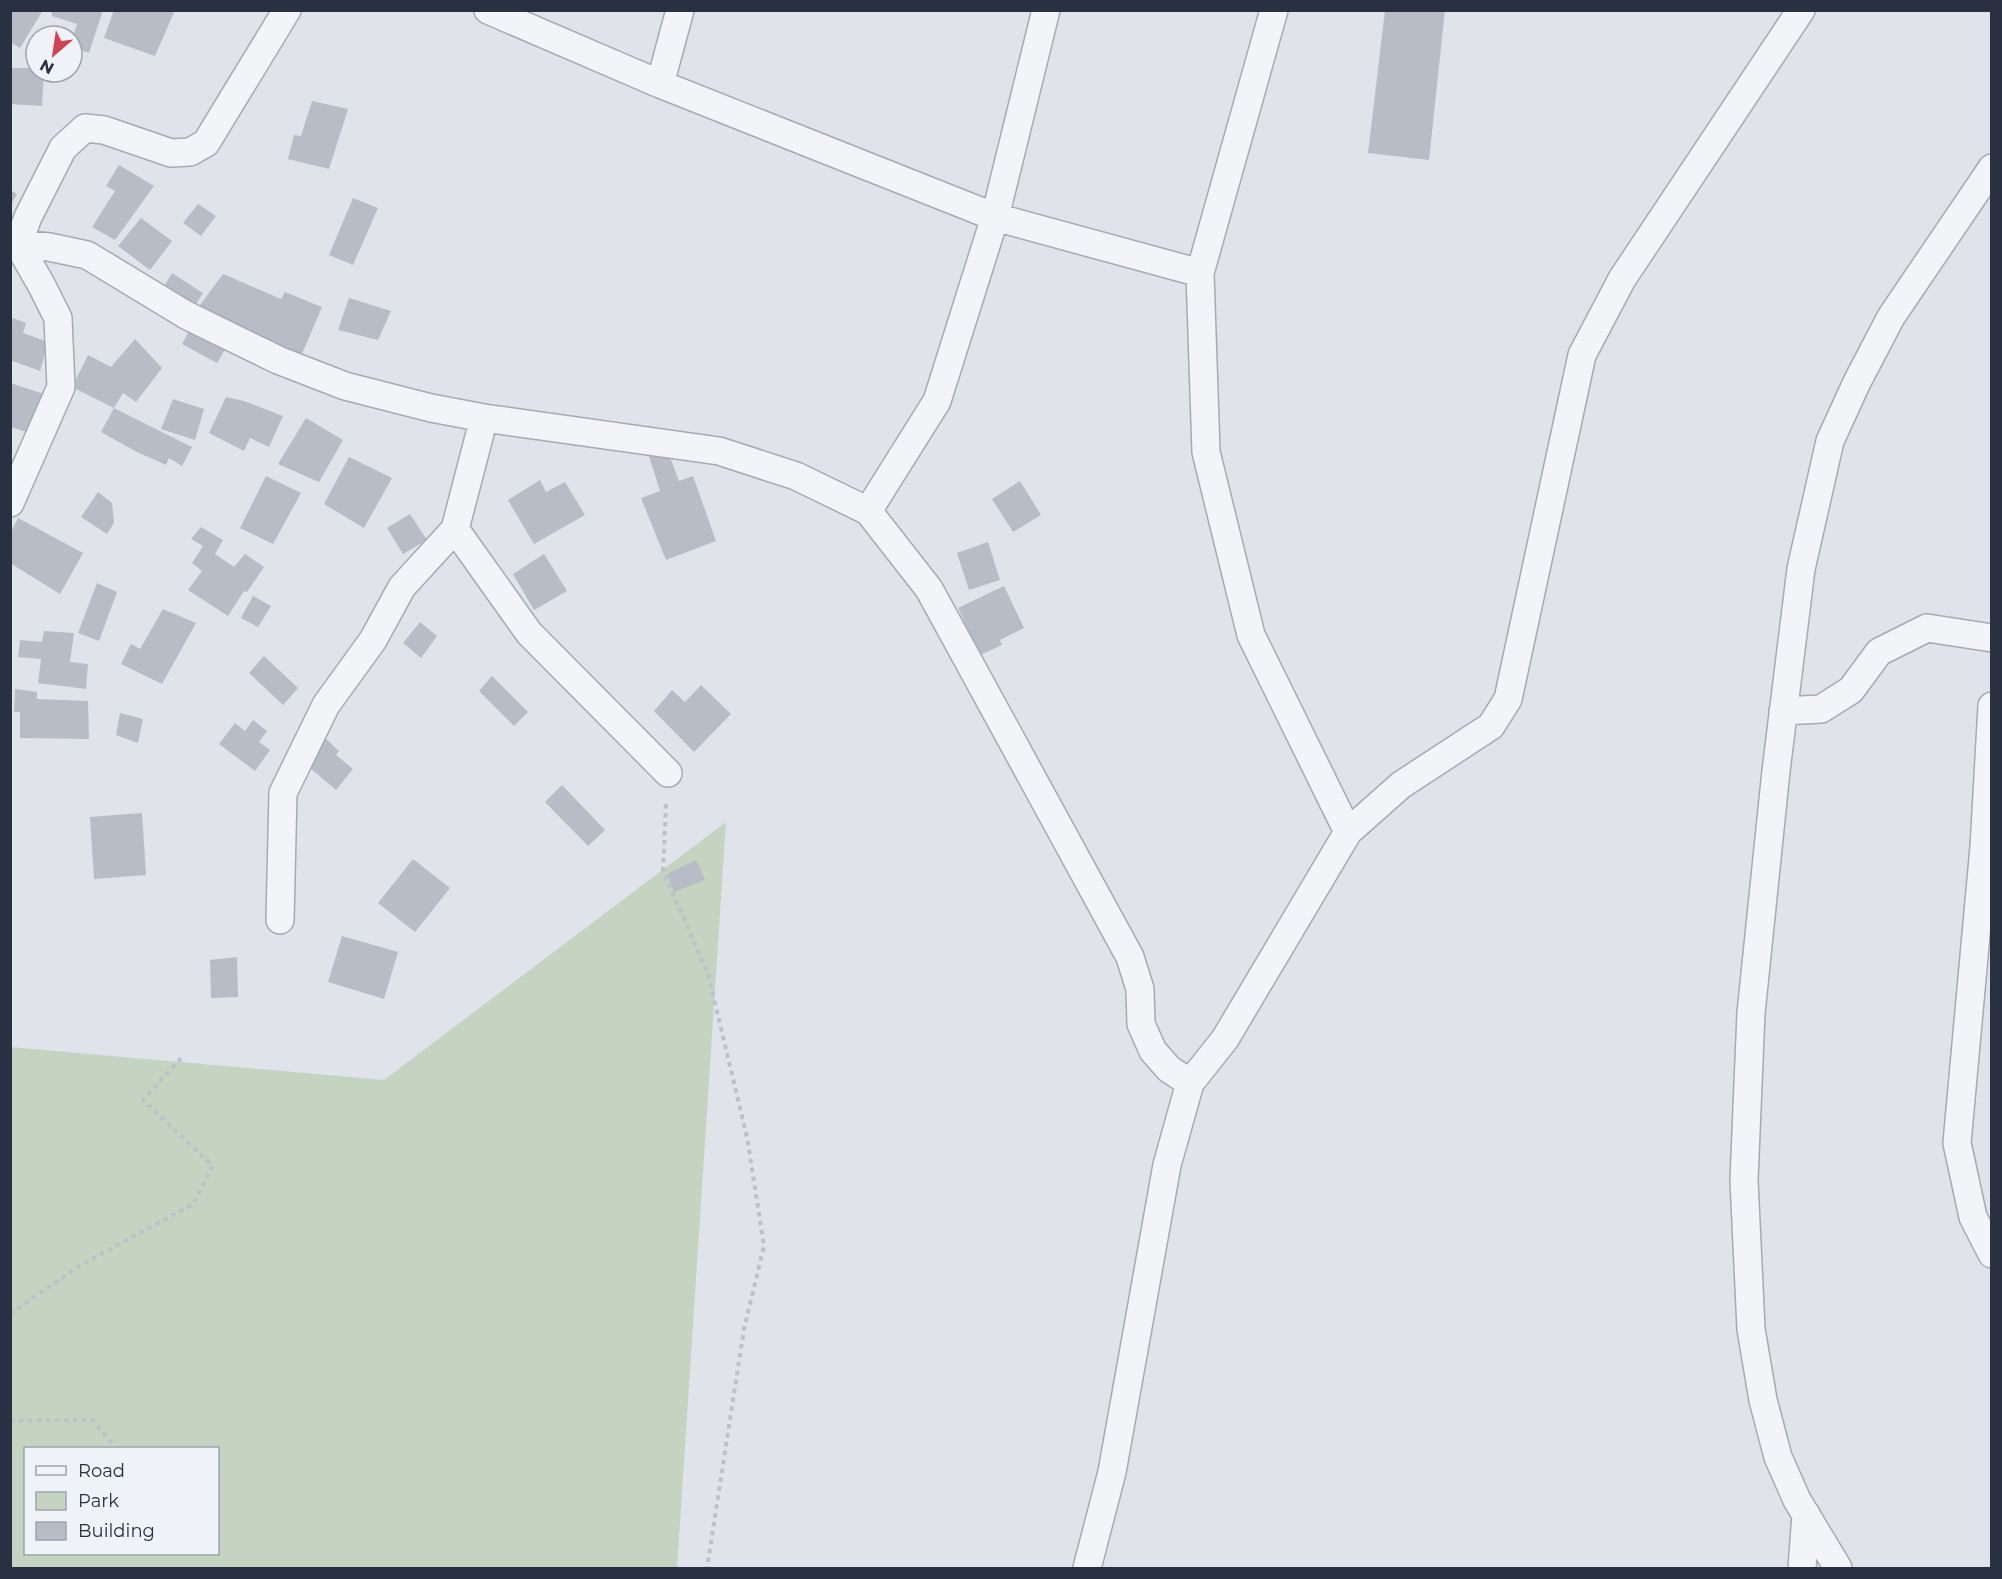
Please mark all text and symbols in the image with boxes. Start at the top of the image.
north arrow [24,24,84,84]
text: N [37,55,57,78]
legend [24,1447,219,1555]
text: Road [78,1460,125,1482]
text: Park [78,1490,119,1512]
text: Building [78,1520,155,1542]

